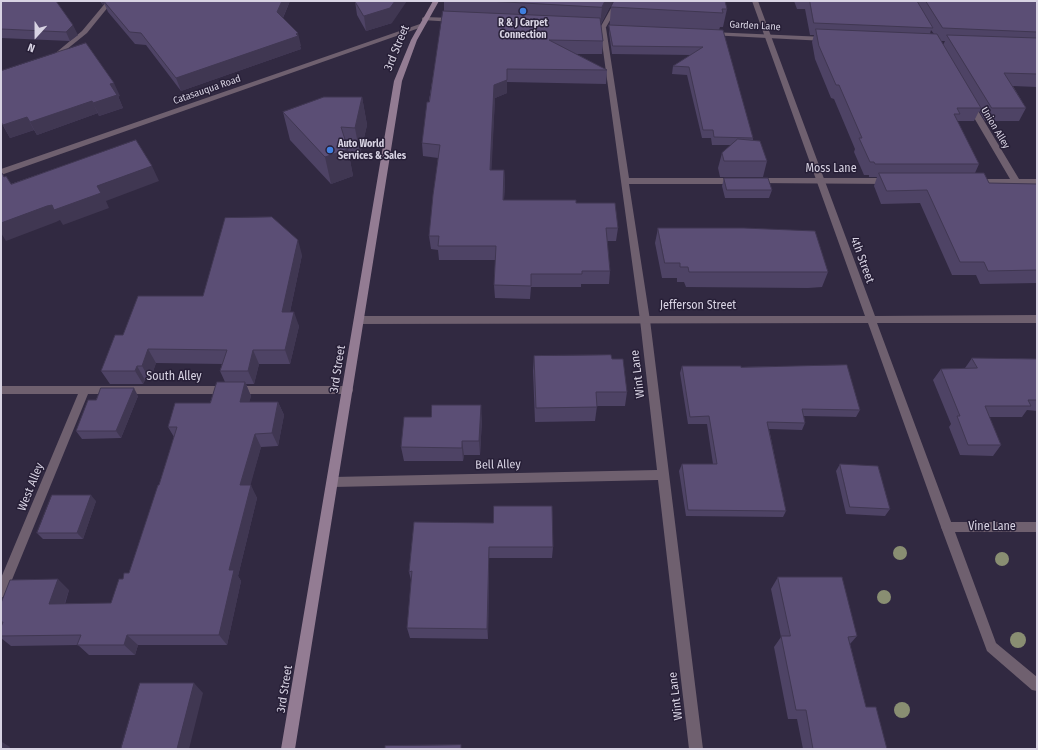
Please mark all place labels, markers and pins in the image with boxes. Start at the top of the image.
marker: R & J Carpet Connection [518,6,528,16]
place label: R & J Carpet Connection [498,17,548,40]
place label: Auto World Services & Sales [338,138,406,162]
marker: Auto World Services & Sales [325,145,335,155]

